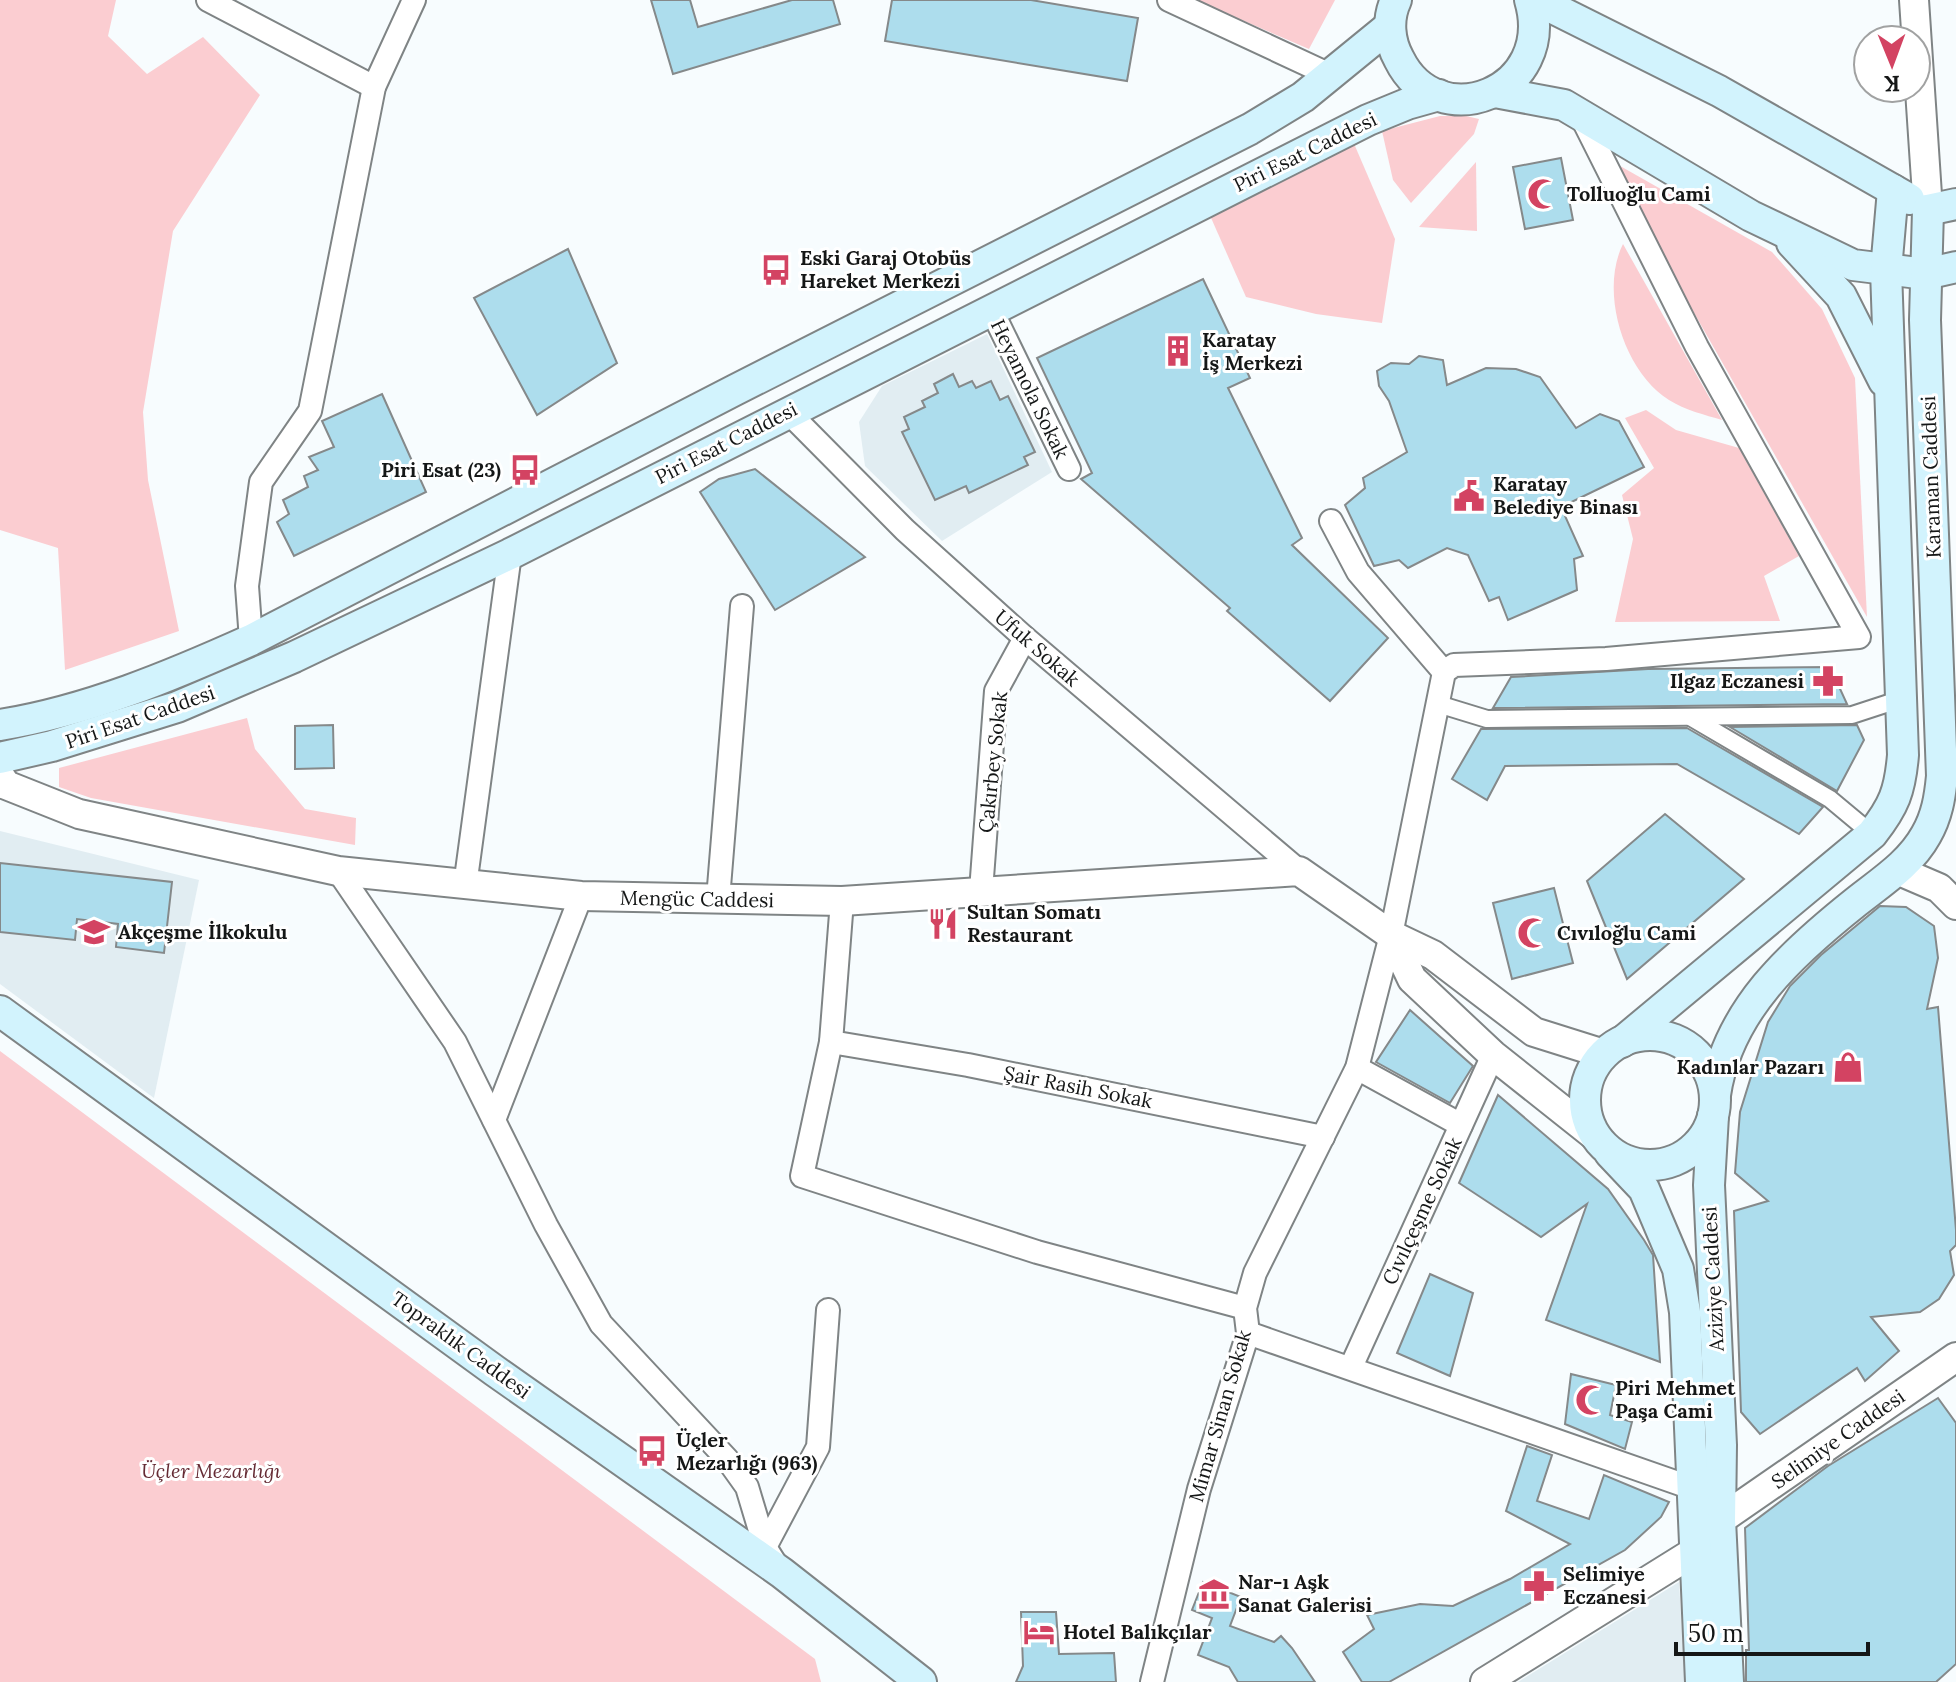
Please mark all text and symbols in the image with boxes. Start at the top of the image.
north arrow [1852,24,1932,104]
text: K [1884,70,1900,98]
street label: Piri Esat Caddesi [1229,106,1380,197]
mosque icon: Tolluoğlu Cami [1526,177,1560,211]
place label: Tolluoğlu Cami [1567,181,1711,206]
place label: Eski Garaj Otobüs Hareket Merkezi [800,245,971,293]
bus stop icon: Eski Garaj Otobüs Hareket Merkezi [759,253,793,287]
street label: Heyamola Sokak [986,315,1075,463]
place label: Karatay İş Merkezi [1202,327,1303,375]
building icon: Karatay İş Merkezi [1161,334,1195,368]
street label: Karaman Caddesi [1915,395,1946,559]
street label: Piri Esat Caddesi [651,396,801,489]
bus stop icon: Piri Esat (23) [508,453,542,487]
place label: Piri Esat (23) [381,457,501,483]
place label: Karatay Belediye Binası [1493,471,1639,519]
public building icon: Karatay Belediye Binası [1452,479,1486,513]
street label: Ufuk Sokak [990,604,1085,691]
pharmacy icon: Ilgaz Eczanesi [1811,664,1845,698]
place label: Ilgaz Eczanesi [1670,668,1804,693]
street label: Piri Esat Caddesi [62,679,218,754]
street label: Çakırbey Sokak [973,690,1012,834]
street label: Mengüc Caddesi [620,885,774,912]
place label: Sultan Somatı Restaurant [967,899,1101,947]
restaurant icon: Sultan Somatı Restaurant [926,907,960,941]
school or university icon: Akçeşme İlkokulu [77,915,111,949]
mosque icon: Cıvıloğlu Cami [1516,916,1550,950]
place label: Akçeşme İlkokulu [118,919,287,944]
place label: Cıvıloğlu Cami [1557,920,1697,945]
shop icon: Kadınlar Pazarı [1831,1050,1865,1084]
place label: Kadınlar Pazarı [1677,1054,1824,1079]
street label: Şair Rasih Sokak [1002,1060,1155,1113]
street label: Cıvılçeşme Sokak [1376,1133,1467,1289]
street label: Aziziye Caddesi [1696,1206,1729,1353]
street label: Topraklık Caddesi [387,1286,536,1404]
street label: Mimar Sinan Sokak [1183,1327,1256,1505]
place label: Piri Mehmet Paşa Cami [1615,1375,1736,1423]
mosque icon: Piri Mehmet Paşa Cami [1574,1383,1608,1417]
street label: Selimiye Caddesi [1766,1383,1909,1494]
place label: Üçler Mezarlığı (963) [676,1427,817,1476]
bus stop icon: Üçler Mezarlığı (963) [635,1434,669,1468]
park label: Üçler Mezarlığı [141,1458,281,1483]
place label: Selimiye Eczanesi [1563,1561,1647,1609]
place label: Nar-ı Aşk Sanat Galerisi [1238,1569,1373,1617]
pharmacy icon: Selimiye Eczanesi [1522,1569,1556,1603]
museum icon: Nar-ı Aşk Sanat Galerisi [1197,1577,1231,1611]
scale bar [1676,1606,1868,1656]
hotel icon: Hotel Balıkçılar [1022,1615,1056,1649]
text: 50 m [1688,1618,1744,1649]
place label: Hotel Balıkçılar [1063,1619,1212,1644]

